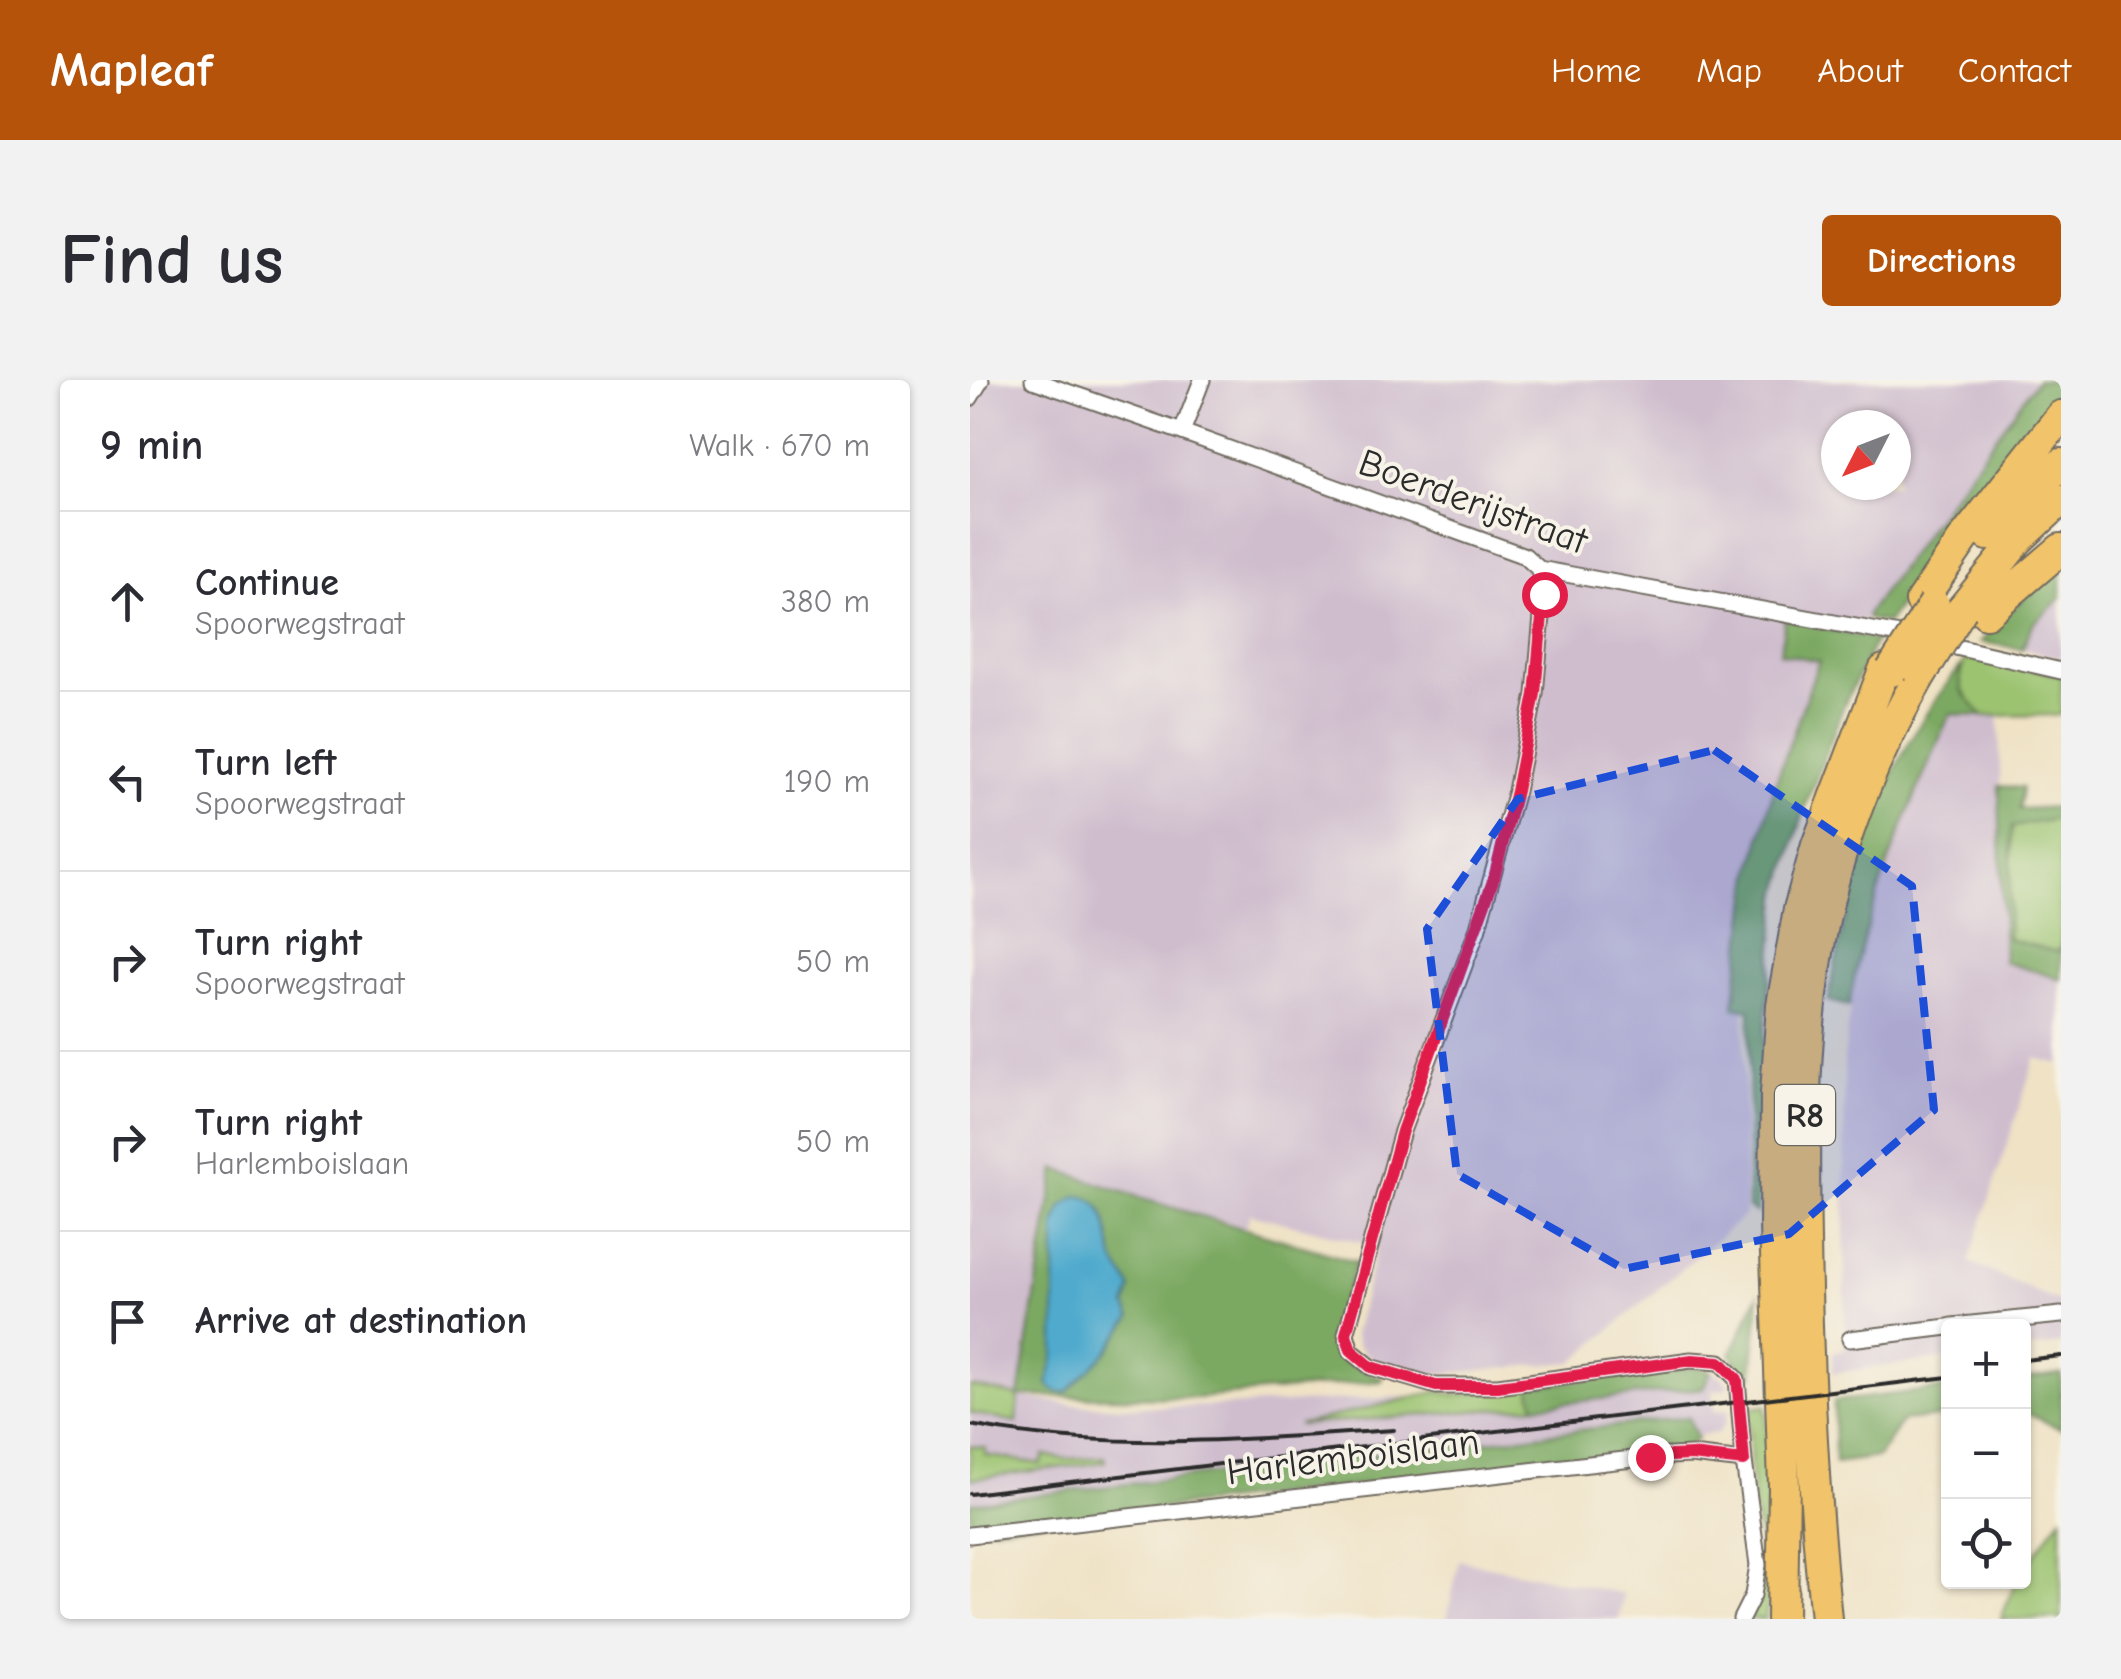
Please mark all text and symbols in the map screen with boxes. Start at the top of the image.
text: Mapleaf [50,43,213,98]
text: Home [1551,50,1641,91]
text: Map [1696,50,1762,91]
text: About [1817,50,1903,91]
text: Contact [1958,50,2071,91]
button: Directions [1822,215,2061,306]
text: Find us [60,220,283,301]
north arrow [1821,410,1911,500]
text: 9 min [100,421,203,470]
text: Walk · 670 m [689,427,870,464]
street label: Boerderijstraat [1353,440,1594,564]
text: Continue [195,561,339,605]
route start [1522,572,1568,618]
icon: ahead [100,574,155,629]
text: 380 m [781,583,870,620]
text: Spoorwegstraat [195,605,405,642]
text: Turn left [195,741,336,785]
icon: left [100,754,155,809]
text: 190 m [784,763,870,800]
text: Spoorwegstraat [195,785,405,822]
text: Turn right [195,921,362,965]
icon: right [100,934,155,989]
text: 50 m [796,943,870,980]
text: Spoorwegstraat [195,965,405,1002]
road number: R8 [1775,1085,1835,1145]
text: Turn right [195,1101,362,1145]
icon: right [100,1114,155,1169]
text: 50 m [796,1123,870,1160]
text: Harlemboislaan [195,1145,409,1182]
icon: arrive [100,1294,155,1349]
text: Arrive at destination [195,1299,527,1343]
map controls [1941,1319,2031,1589]
button: + [1941,1319,2031,1409]
button: − [1941,1409,2031,1499]
street label: Harlemboislaan [1224,1420,1482,1494]
route end [1628,1435,1674,1481]
button: locate [1941,1499,2031,1589]

